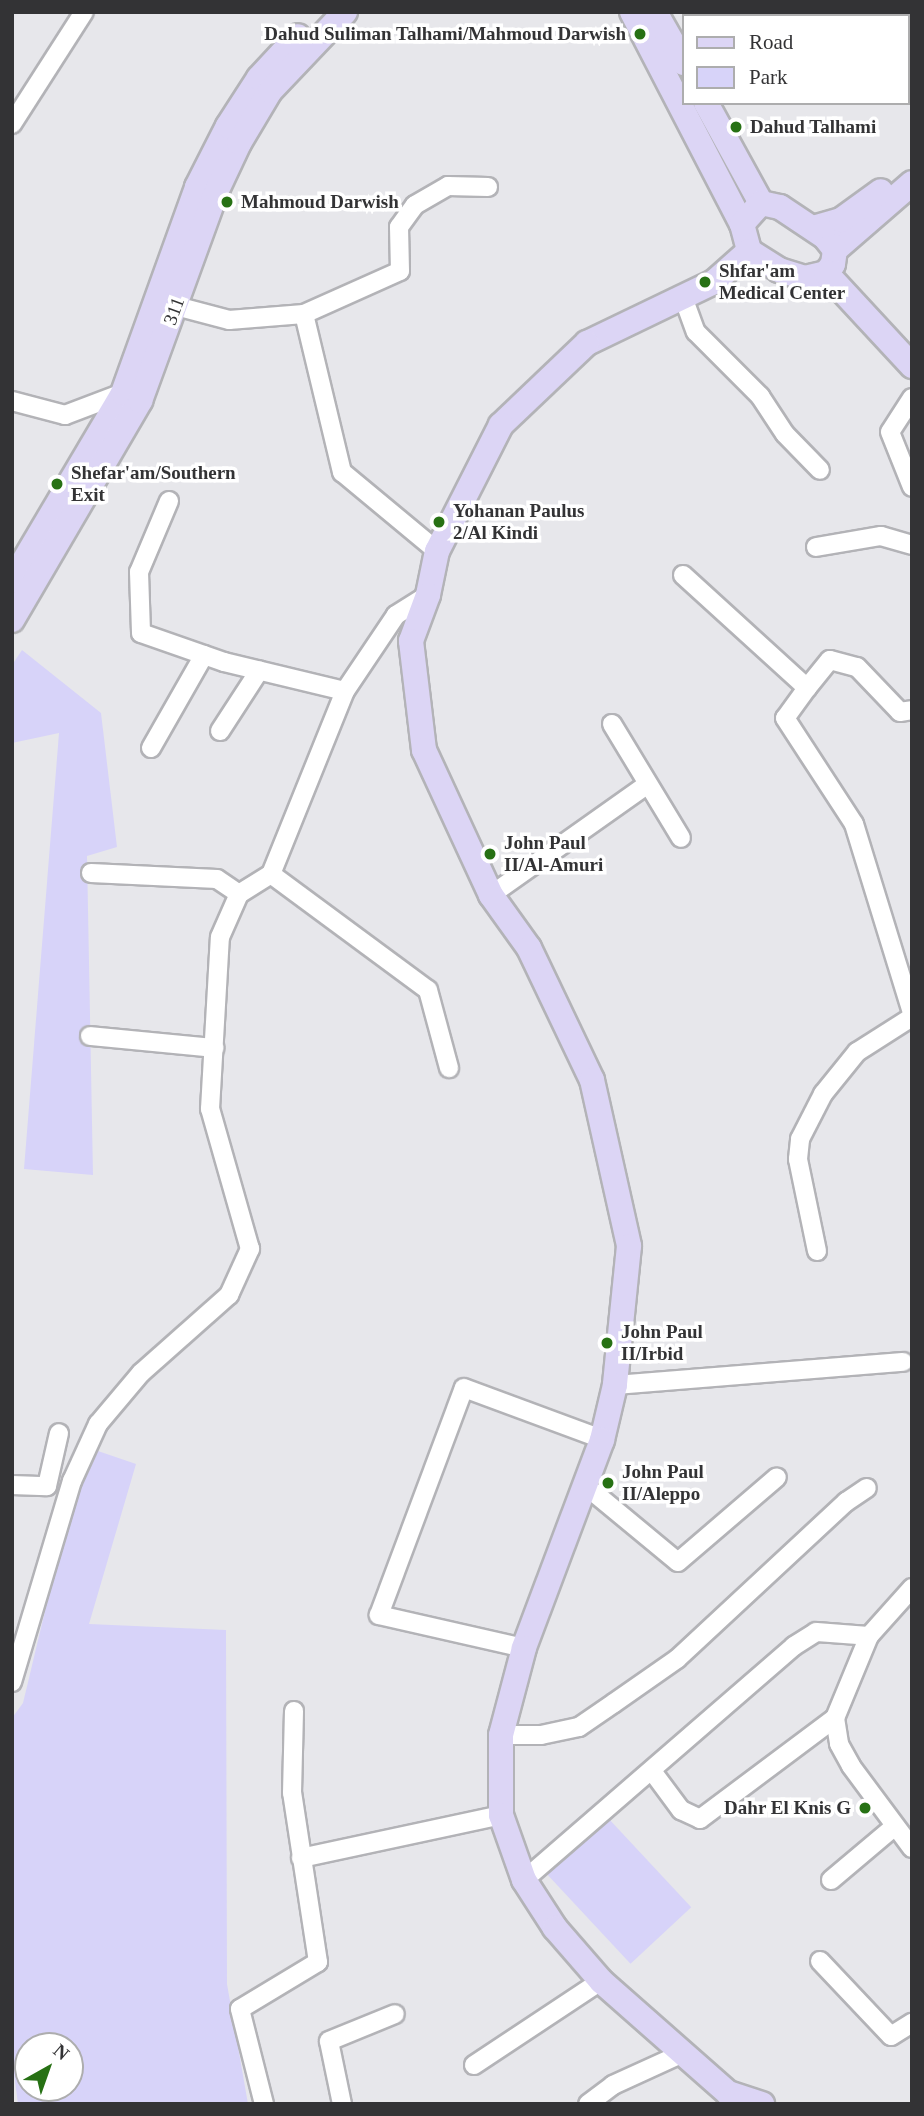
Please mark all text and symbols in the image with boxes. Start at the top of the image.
legend [682,14,910,105]
place label: Dahud Suliman Talhami/Mahmoud Darwish [267,23,626,45]
marker: Dahud Suliman Talhami/Mahmoud Darwish [632,26,648,42]
text: Road [749,30,793,54]
text: Park [749,65,788,89]
place label: Dahud Talhami [750,116,873,138]
marker: Dahud Talhami [728,119,744,135]
place label: Mahmoud Darwish [241,191,397,213]
marker: Mahmoud Darwish [219,194,235,210]
place label: Shfar'am Medical Center [719,260,841,304]
marker: Shfar'am Medical Center [697,274,713,290]
street label: 311 [158,292,190,330]
place label: Shefar'am/Southern Exit [71,462,240,506]
marker: Shefar'am/Southern Exit [49,476,65,492]
place label: Yohanan Paulus 2/Al Kindi [453,500,584,544]
marker: Yohanan Paulus 2/Al Kindi [431,514,447,530]
place label: John Paul II/Al-Amuri [504,832,596,876]
marker: John Paul II/Al-Amuri [482,846,498,862]
place label: John Paul II/Irbid [621,1321,698,1365]
marker: John Paul II/Irbid [599,1335,615,1351]
place label: John Paul II/Aleppo [622,1461,699,1505]
marker: John Paul II/Aleppo [600,1475,616,1491]
place label: Dahr El Knis G [737,1797,851,1819]
marker: Dahr El Knis G [857,1800,873,1816]
north arrow [14,2032,84,2102]
text: N [50,2040,74,2065]

